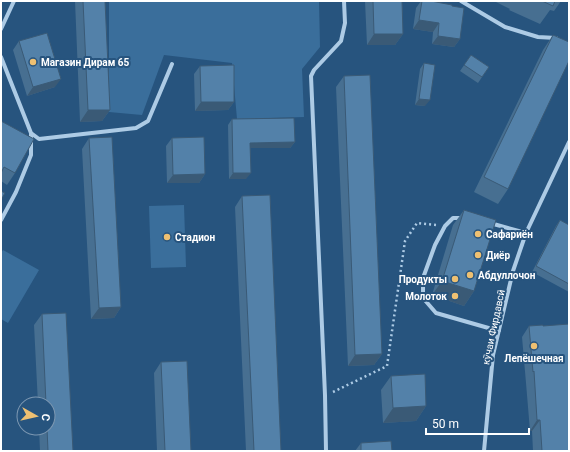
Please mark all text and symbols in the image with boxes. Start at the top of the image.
marker: Магазин Дирам 65 [28,57,38,67]
place label: Магазин Дирам 65 [41,57,130,68]
marker: Сафариëн [473,229,483,239]
place label: Сафариëн [486,229,533,240]
marker: Стадион [162,232,172,242]
place label: Стадион [175,232,215,243]
marker: Диëр [473,250,483,260]
place label: Диëр [486,250,511,261]
marker: Абдуллочон [465,270,475,280]
place label: Абдуллочон [478,270,536,281]
place label: Продукты [399,274,447,285]
marker: Продукты [450,274,460,284]
street label: кӯчаи Фирдавсӣ [479,288,507,366]
place label: Молоток [405,291,447,302]
marker: Молоток [450,291,460,301]
marker: Лепёшечная [529,341,539,351]
place label: Лепёшечная [504,353,564,364]
north arrow [16,396,56,436]
scale bar [426,410,529,436]
text: С [38,413,52,422]
text: 50 m [432,417,459,431]

